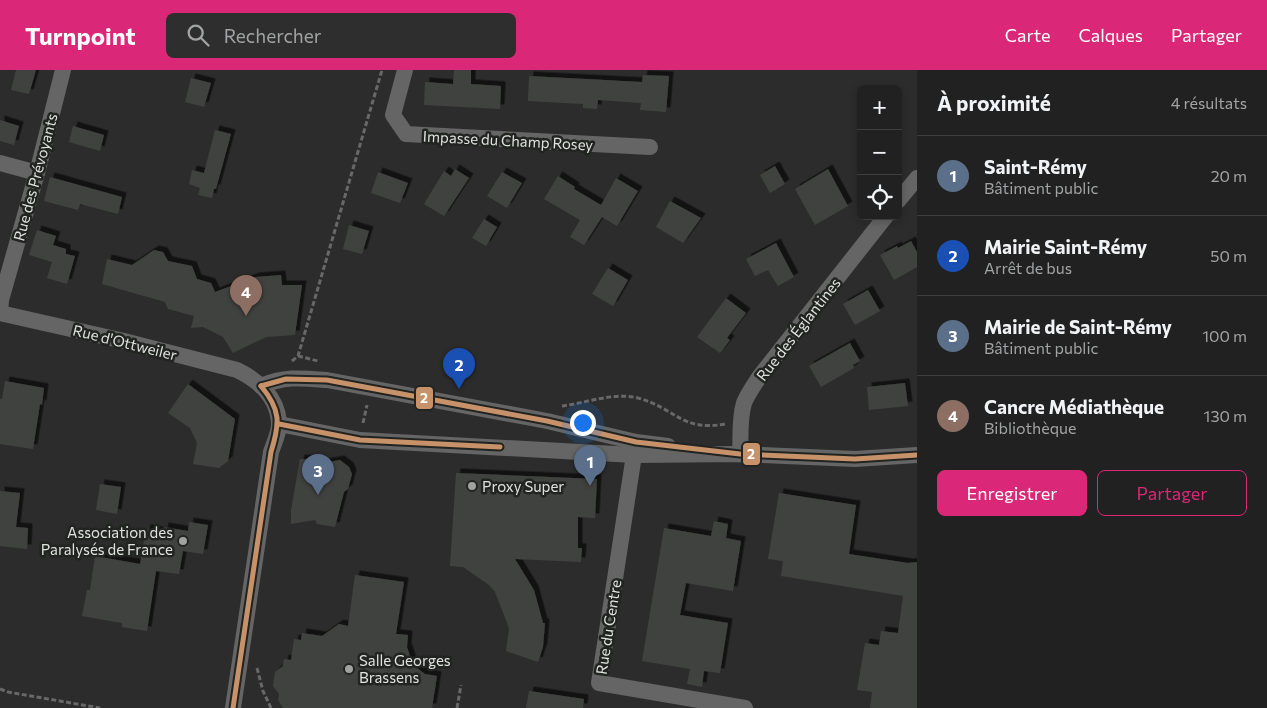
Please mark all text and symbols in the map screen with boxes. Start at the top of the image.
search box [166,13,516,58]
text: Turnpoint [25,21,136,50]
icon: search [184,21,212,49]
text: Rechercher [224,24,321,47]
text: Carte [1005,24,1050,46]
text: Calques [1078,24,1143,46]
text: Partager [1171,24,1242,46]
map controls [857,85,902,220]
button: + [857,85,902,130]
text: À proximité [937,90,1051,115]
text: 4 résultats [1171,93,1247,112]
street label: Rue des Prévoyants [9,111,61,243]
street label: Impasse du Champ Rosey [422,127,594,153]
button: − [857,130,902,175]
text: Saint-Rémy [984,155,1087,178]
text: 1 [949,166,957,185]
text: 20 m [1211,166,1247,185]
button: locate [857,175,902,220]
text: Bâtiment public [984,178,1098,197]
text: Mairie Saint-Rémy [984,235,1147,258]
text: 2 [948,246,958,265]
text: 50 m [1210,246,1247,265]
text: Arrêt de bus [984,258,1072,277]
street label: Rue des Églantines [751,273,844,384]
pin: 4 [230,275,262,316]
text: Mairie de Saint-Rémy [984,315,1172,338]
street label: Rue d'Ottweiler [71,320,179,364]
text: 3 [948,326,958,345]
text: 100 m [1202,326,1247,345]
text: Bâtiment public [984,338,1098,357]
pin: 2 [443,348,475,389]
line badge: 2 [415,386,434,410]
text: 2 [420,389,428,406]
text: Cancre Médiathèque [984,395,1164,418]
text: 4 [948,406,958,425]
text: 130 m [1204,406,1247,425]
your location [570,410,596,436]
text: Bibliothèque [984,418,1076,437]
line badge: 2 [742,442,761,466]
pin: 1 [574,445,606,486]
text: 2 [747,445,755,462]
pin: 3 [302,454,334,495]
button: Enregistrer [937,470,1087,516]
button: Partager [1097,470,1247,516]
place label: Proxy Super [482,477,564,495]
marker: Proxy Super [466,480,478,492]
place label: Association des Paralysés de France [41,523,173,558]
marker: Association des Paralysés de France [177,535,189,547]
street label: Rue du Centre [592,578,624,676]
place label: Salle Georges Brassens [359,651,451,686]
marker: Salle Georges Brassens [343,663,355,675]

